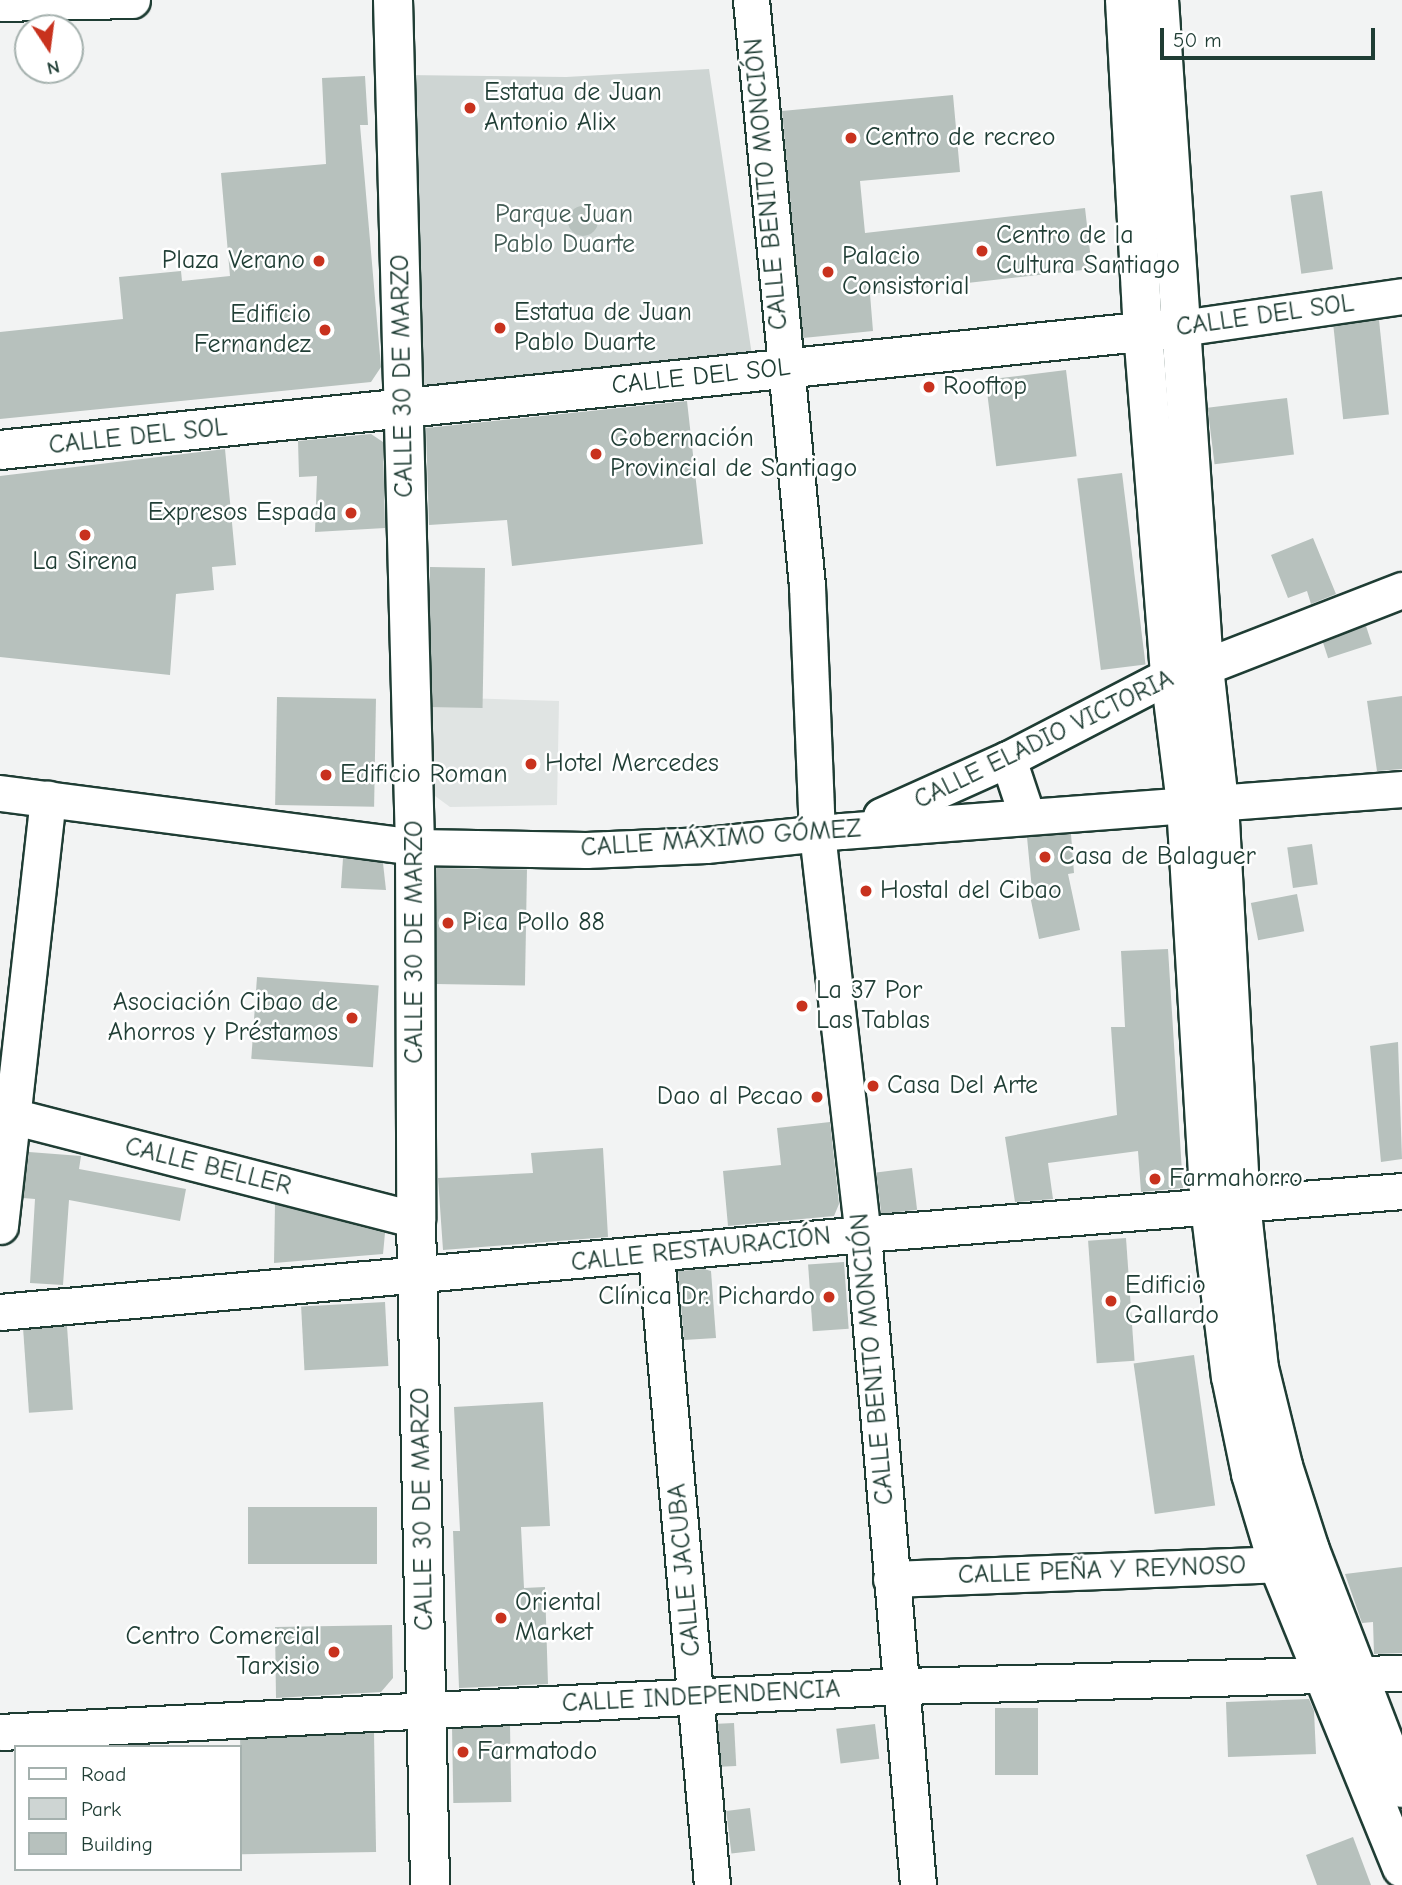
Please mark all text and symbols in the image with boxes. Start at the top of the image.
north arrow [14,14,84,84]
scale bar [1164,14,1379,58]
text: 50 m [1173,28,1222,52]
street label: CALLE BENITO MONCIÓN [739,37,795,331]
text: N [45,55,62,80]
place label: Estatua de Juan Antonio Alix [484,77,662,138]
marker: Estatua de Juan Antonio Alix [462,100,478,116]
place label: Centro de recreo [865,122,1056,154]
marker: Centro de recreo [843,130,859,146]
park label: Parque Juan Pablo Duarte [493,199,635,260]
place label: Centro de la Cultura Santiago [996,220,1180,282]
place label: Palacio Consistorial [842,241,969,302]
marker: Centro de la Cultura Santiago [974,243,990,259]
place label: Plaza Verano [162,245,305,277]
marker: Plaza Verano [311,253,327,269]
street label: CALLE 30 DE MARZO [385,254,421,498]
marker: Palacio Consistorial [820,264,836,280]
street label: CALLE DEL SOL [1174,288,1356,344]
place label: Estatua de Juan Pablo Duarte [514,297,692,358]
place label: Edificio Fernandez [194,299,311,360]
marker: Estatua de Juan Pablo Duarte [492,320,508,336]
marker: Edificio Fernandez [317,322,333,338]
street label: CALLE DEL SOL [610,352,792,402]
place label: Rooftop [943,371,1027,403]
marker: Rooftop [921,379,937,395]
street label: CALLE DEL SOL [47,412,229,462]
place label: Gobernación Provincial de Santiago [610,423,857,485]
marker: Gobernación Provincial de Santiago [588,446,604,462]
place label: Expresos Espada [148,497,337,529]
marker: Expresos Espada [343,505,359,521]
marker: La Sirena [77,527,93,543]
place label: La Sirena [32,546,138,578]
street label: CALLE ELADIO VICTORIA [909,664,1179,816]
place label: Hotel Mercedes [545,748,719,780]
marker: Hotel Mercedes [523,756,539,772]
place label: Edificio Roman [340,759,508,791]
marker: Edificio Roman [318,767,334,783]
street label: CALLE MÁXIMO GÓMEZ [580,814,862,864]
street label: CALLE 30 DE MARZO [399,820,431,1064]
place label: Casa de Balaguer [1059,841,1256,873]
marker: Casa de Balaguer [1037,849,1053,865]
place label: Hostal del Cibao [880,875,1062,907]
marker: Hostal del Cibao [858,883,874,899]
place label: Pica Pollo 88 [462,907,605,939]
marker: Pica Pollo 88 [440,915,456,931]
place label: La 37 Por Las Tablas [816,975,930,1036]
place label: Asociación Cibao de Ahorros y Préstamos [108,987,338,1048]
marker: La 37 Por Las Tablas [794,998,810,1014]
marker: Asociación Cibao de Ahorros y Préstamos [344,1010,360,1026]
place label: Casa Del Arte [887,1070,1038,1102]
marker: Casa Del Arte [865,1078,881,1094]
place label: Dao al Pecao [657,1081,803,1113]
marker: Dao al Pecao [809,1089,825,1105]
street label: CALLE BELLER [122,1131,294,1203]
place label: Farmahorro [1169,1163,1303,1195]
marker: Farmahorro [1147,1171,1163,1187]
street label: CALLE BENITO MONCIÓN [845,1212,901,1506]
street label: CALLE RESTAURACIÓN [570,1221,832,1279]
place label: Edificio Gallardo [1125,1270,1219,1332]
place label: Clínica Dr. Pichardo [598,1281,815,1313]
marker: Clínica Dr. Pichardo [821,1289,837,1305]
marker: Edificio Gallardo [1103,1293,1119,1309]
street label: CALLE 30 DE MARZO [405,1387,441,1631]
street label: CALLE JACUBA [662,1482,708,1658]
street label: CALLE PEÑA Y REYNOSO [957,1550,1247,1592]
place label: Oriental Market [515,1587,601,1648]
marker: Oriental Market [493,1610,509,1626]
place label: Centro Comercial Tarxisio [126,1621,320,1682]
marker: Centro Comercial Tarxisio [326,1644,342,1660]
street label: CALLE INDEPENDENCIA [561,1674,841,1720]
place label: Farmatodo [477,1736,597,1768]
marker: Farmatodo [455,1744,471,1760]
legend [14,1745,242,1871]
text: Road [81,1762,126,1786]
text: Park [81,1797,121,1821]
text: Building [81,1832,153,1856]

